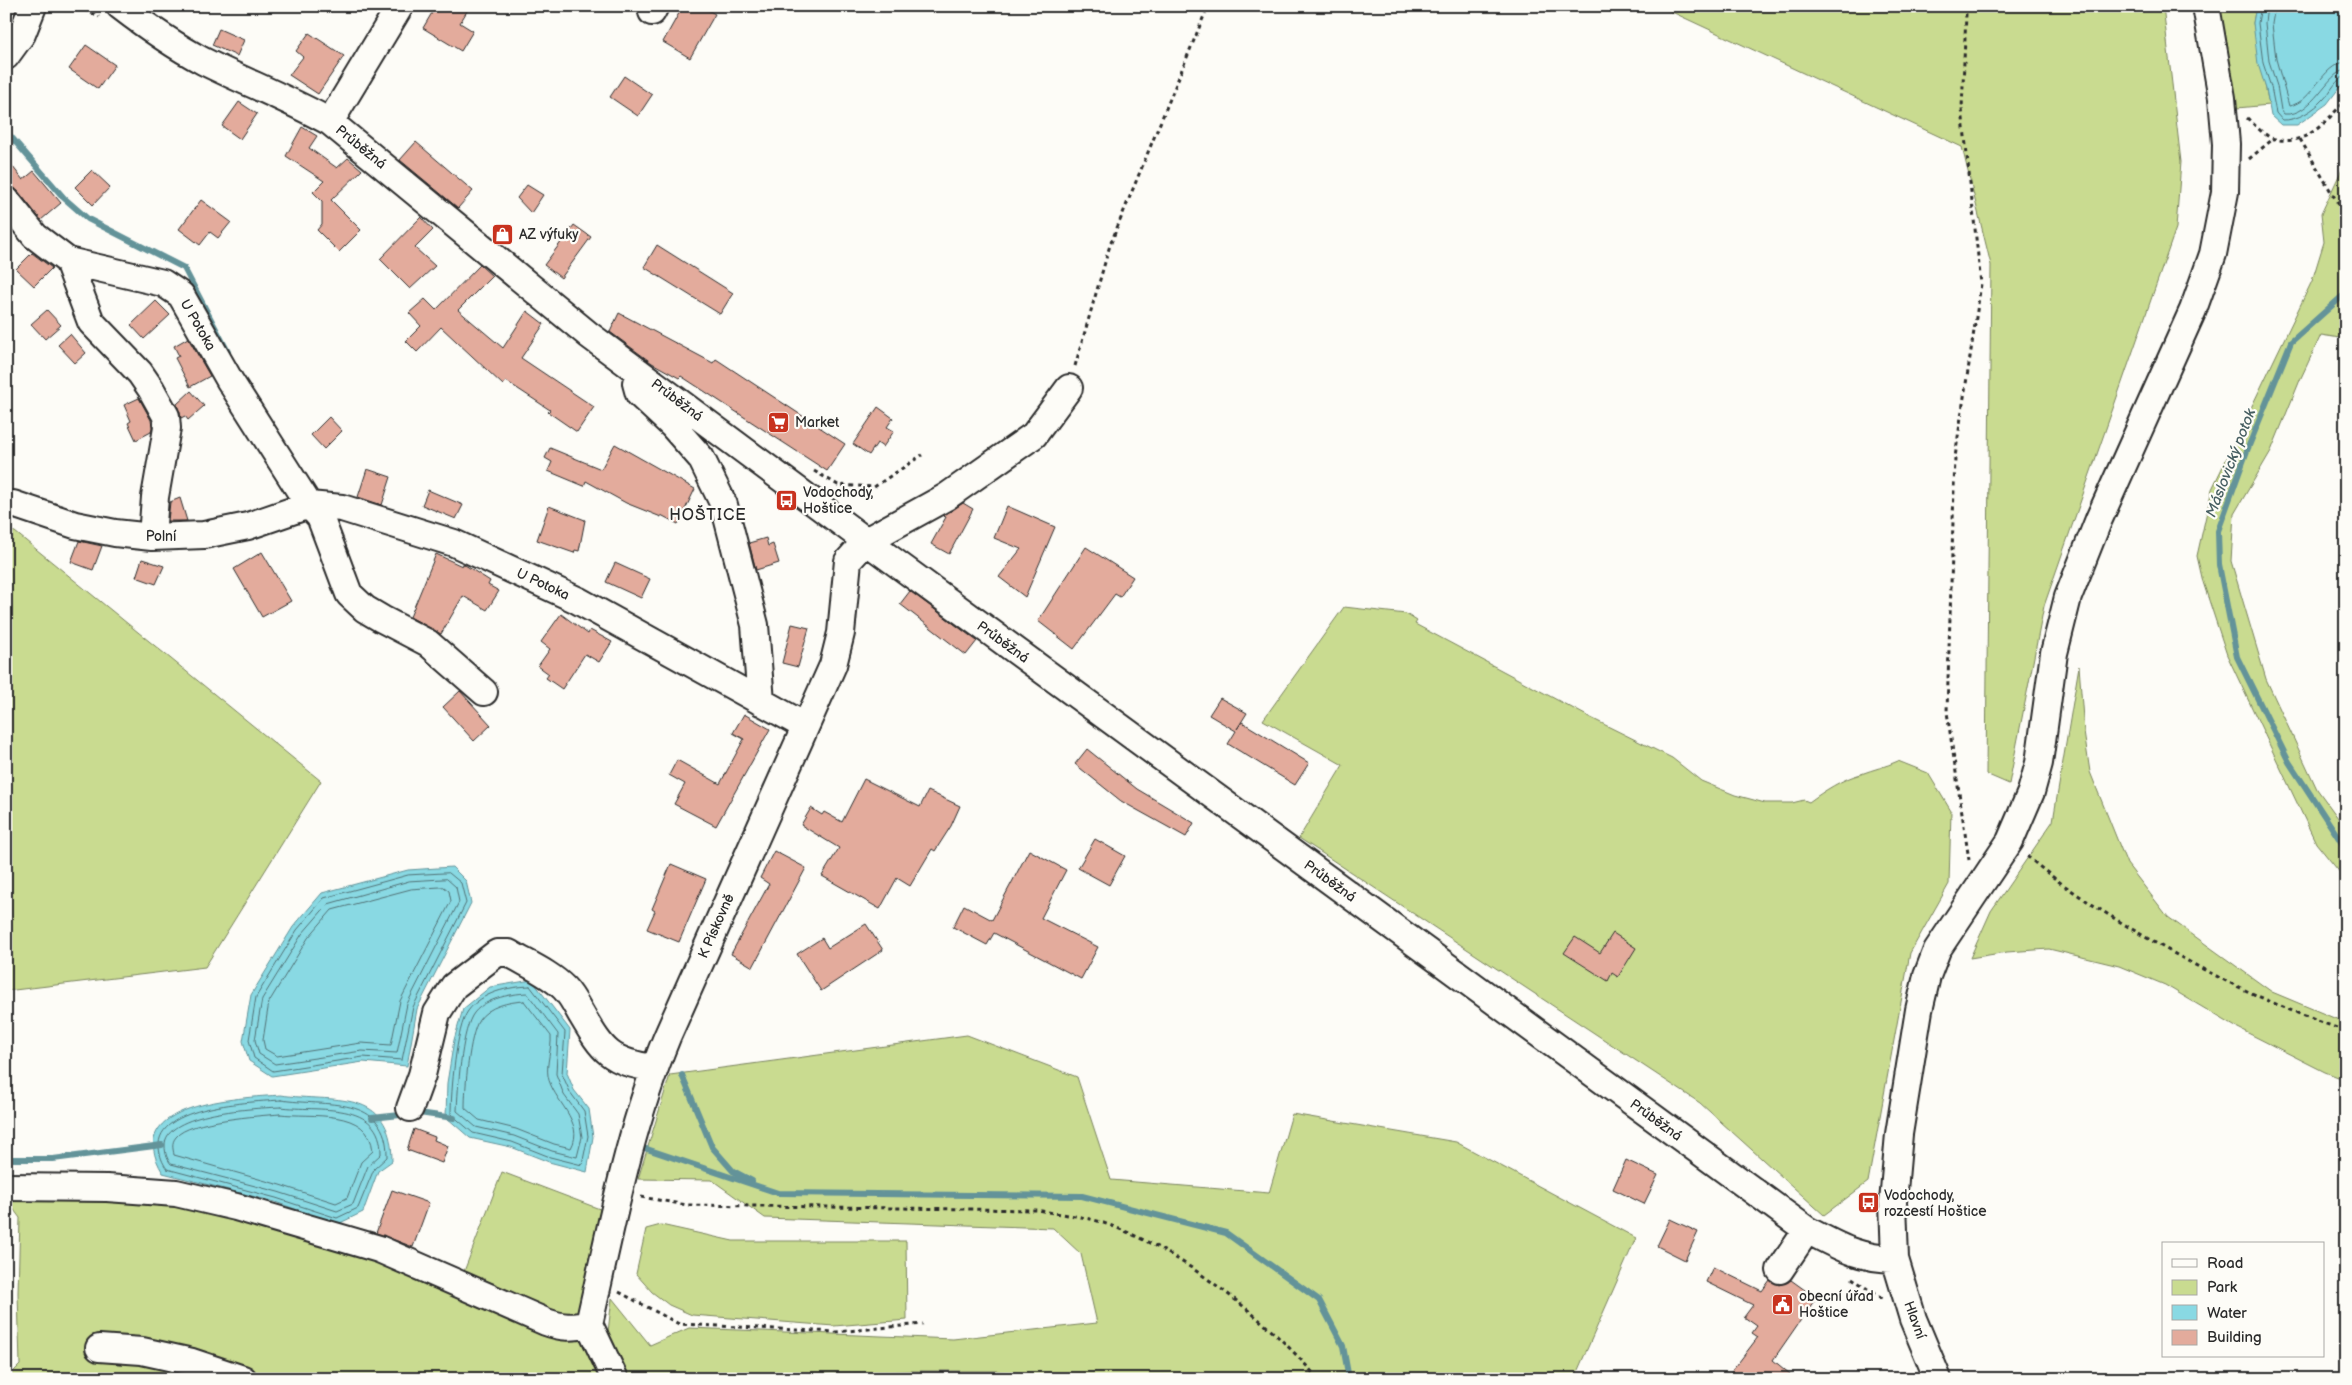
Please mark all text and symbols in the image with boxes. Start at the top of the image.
street label: Průběžná [332,121,390,173]
shop icon: AZ výfuky [491,222,515,246]
place label: AZ výfuky [519,226,579,243]
street label: U Potoka [177,296,220,354]
street label: Průběžná [648,375,706,425]
water label: Máslovický potok [2202,405,2261,520]
supermarket icon: Market [767,410,791,434]
place label: Market [795,414,840,431]
place label: Vodochody, Hoštice [803,484,873,517]
bus stop icon: Vodochody, Hoštice [775,488,799,512]
district label: HOŠTICE [669,504,747,525]
street label: Polní [146,528,177,545]
street label: U Potoka [514,564,572,604]
street label: Průběžná [974,617,1032,667]
street label: Průběžná [1301,856,1359,906]
street label: K Pískovně [694,891,738,961]
street label: Průběžná [1627,1095,1685,1145]
place label: Vodochody, rozcestí Hoštice [1884,1187,1986,1220]
bus stop icon: Vodochody, rozcestí Hoštice [1856,1191,1880,1215]
legend [2162,1242,2324,1358]
text: Road [2207,1254,2243,1273]
text: Park [2207,1278,2238,1297]
place label: obecní úřad Hoštice [1799,1288,1874,1321]
public building icon: obecní úřad Hoštice [1771,1292,1795,1316]
street label: Hlavní [1900,1299,1930,1342]
text: Water [2207,1304,2247,1323]
text: Building [2207,1328,2262,1347]

